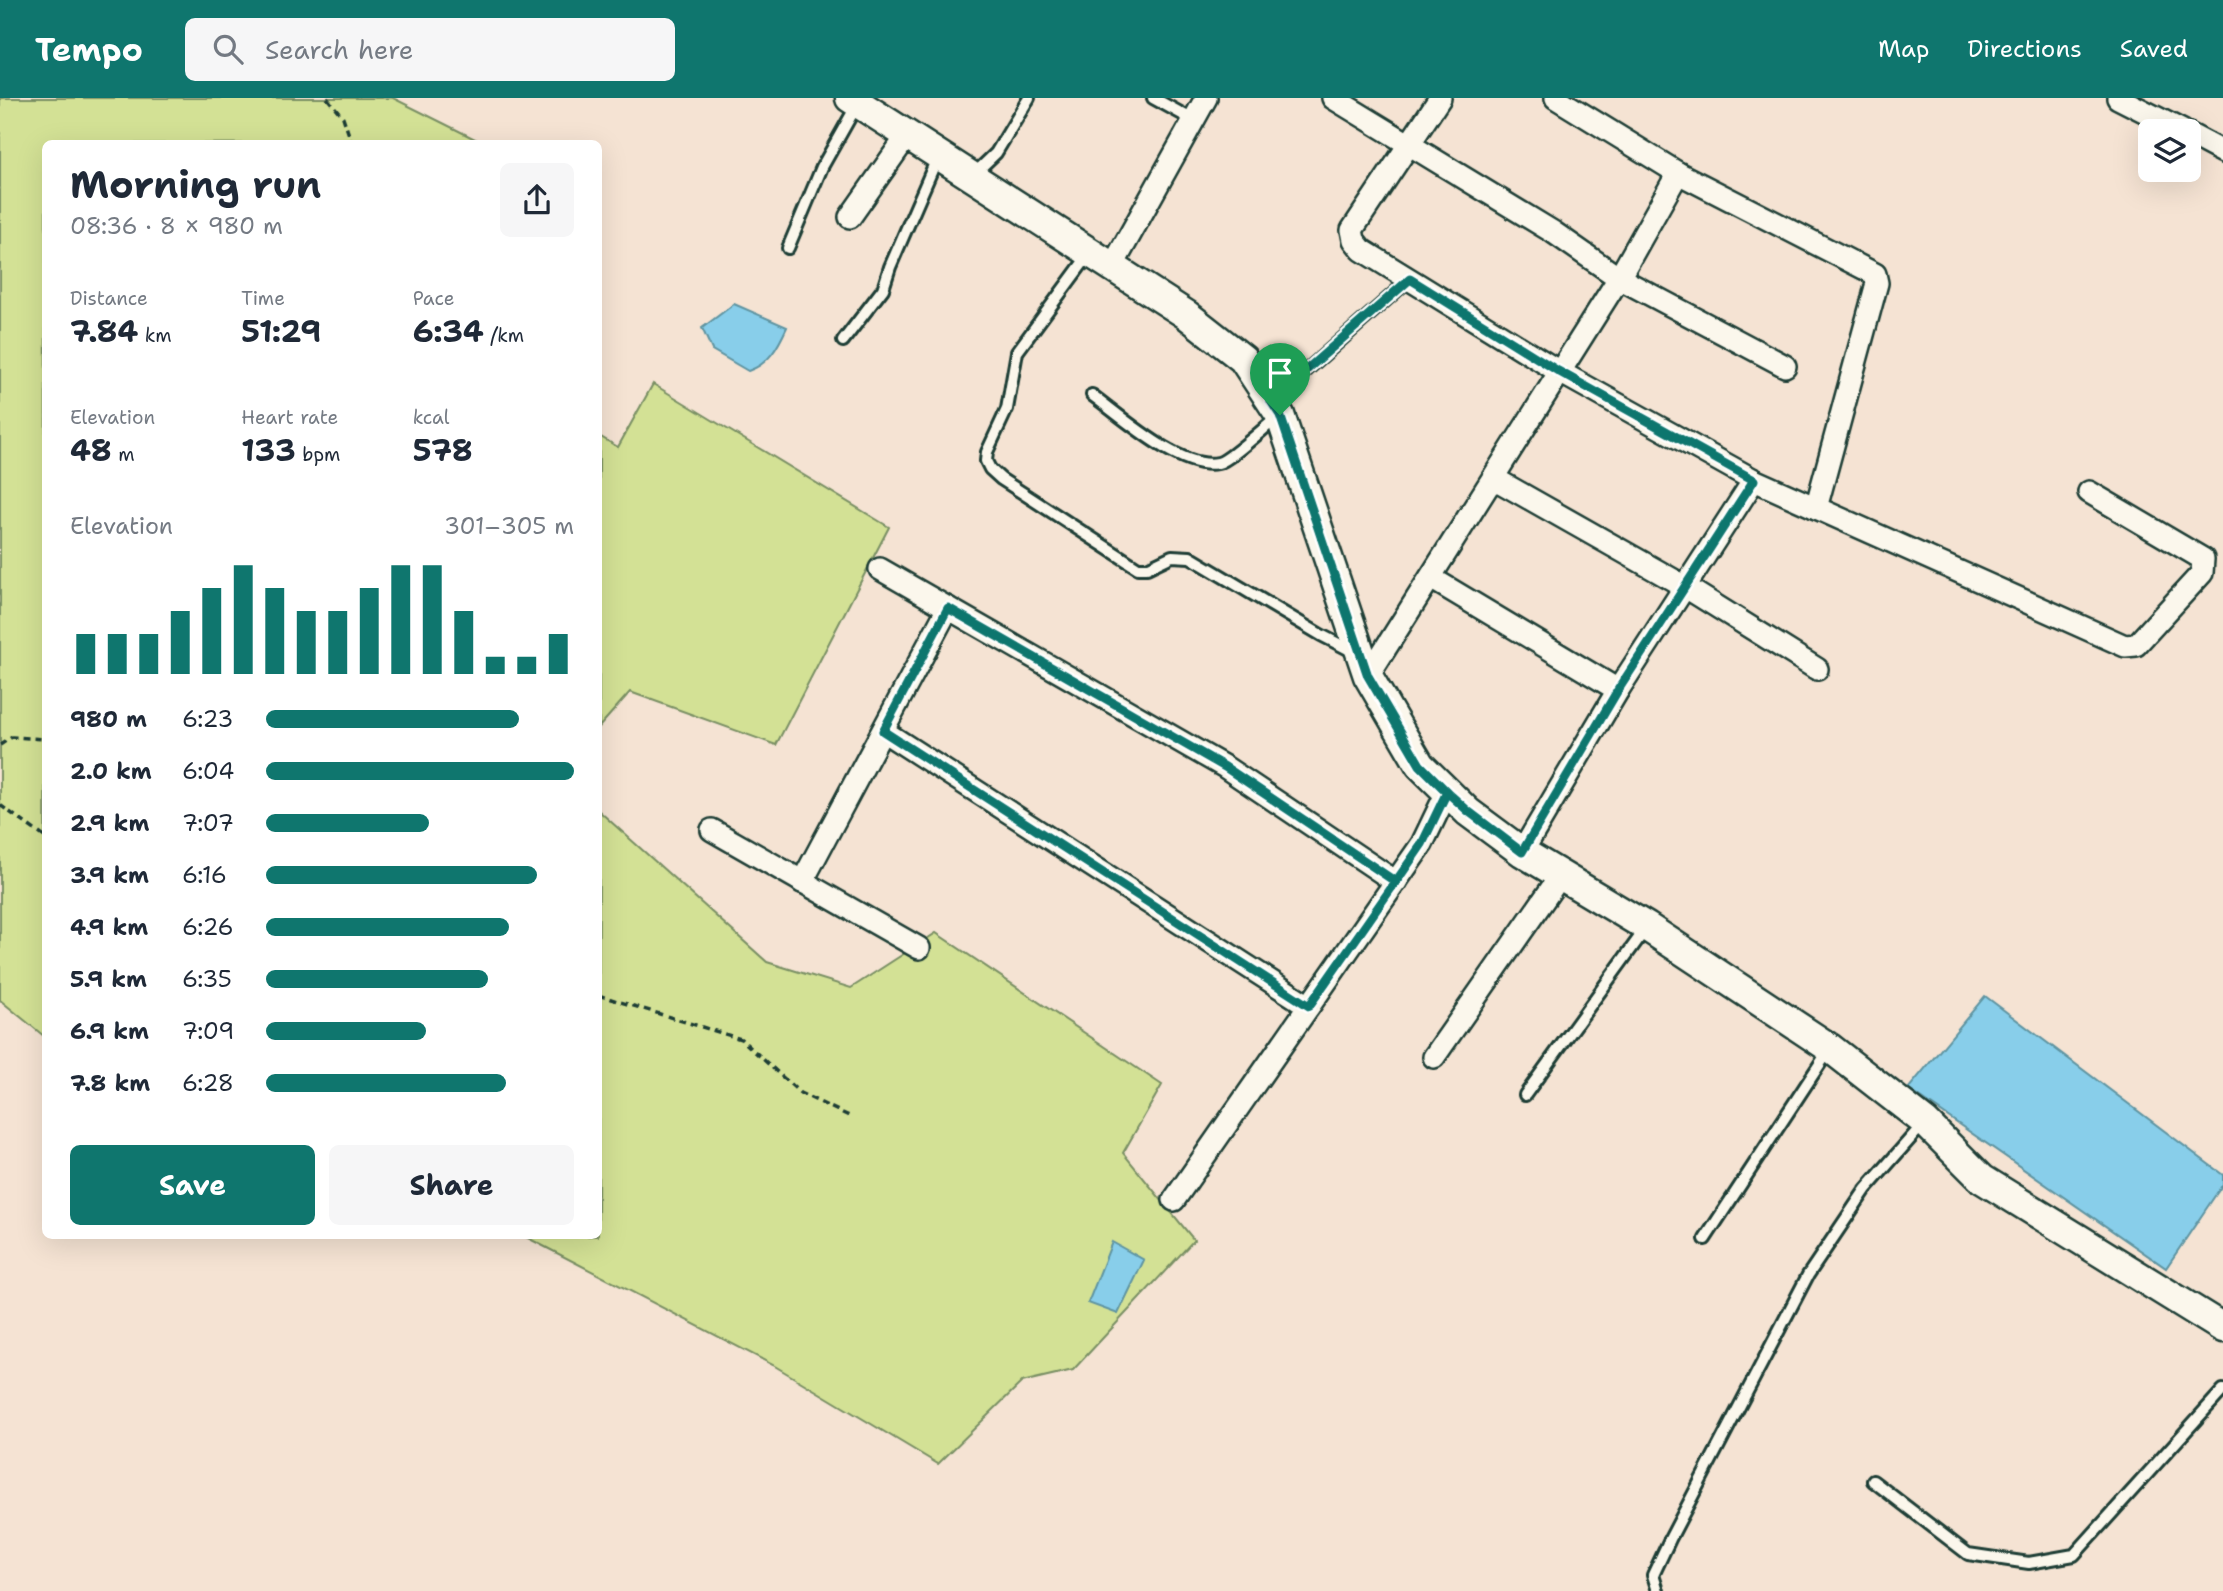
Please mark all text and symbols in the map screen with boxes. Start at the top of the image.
search box [185,18,675,81]
text: Tempo [35,27,143,72]
icon: search [209,30,247,68]
text: Search here [265,32,414,67]
text: Map [1878,33,1929,65]
text: Directions [1967,33,2082,65]
text: Saved [2120,33,2188,65]
map controls [2138,119,2201,182]
button: layers [2138,119,2201,182]
text: Morning run [70,159,321,210]
button: share [500,163,574,237]
text: 08:36 · 8 × 980 m [70,211,283,241]
text: Distance [70,286,148,311]
text: Time [241,286,285,311]
text: Pace [413,286,454,311]
text: 7.84 [70,311,138,352]
text: 51:29 [241,311,321,352]
text: 6:34 [413,311,484,352]
text: km [138,323,172,348]
text: /km [484,323,524,348]
pin [1250,343,1310,415]
icon: arrive [1261,354,1299,392]
text: Elevation [70,405,155,430]
text: Heart rate [241,405,338,430]
text: kcal [413,405,450,430]
text: 48 [70,430,112,471]
text: 133 [241,430,296,471]
text: 578 [413,430,473,471]
text: m [112,442,135,467]
text: bpm [296,442,340,467]
text: Elevation [70,511,173,541]
text: 301–305 m [444,511,574,541]
text: 980 m [70,704,147,734]
text: 6:23 [182,704,233,734]
text: 2.0 km [70,756,152,786]
text: 6:04 [182,756,234,786]
text: 2.9 km [70,808,149,838]
text: 7:07 [182,808,234,838]
text: 3.9 km [70,860,149,890]
text: 6:16 [182,860,227,890]
text: 4.9 km [70,912,148,942]
text: 6:26 [182,912,234,942]
text: 5.9 km [70,964,147,994]
text: 6:35 [182,964,232,994]
text: 6.9 km [70,1016,149,1046]
text: 7:09 [182,1016,234,1046]
text: 7.8 km [70,1068,150,1098]
text: 6:28 [182,1068,234,1098]
button: Save [70,1145,315,1225]
button: Share [329,1145,574,1225]

